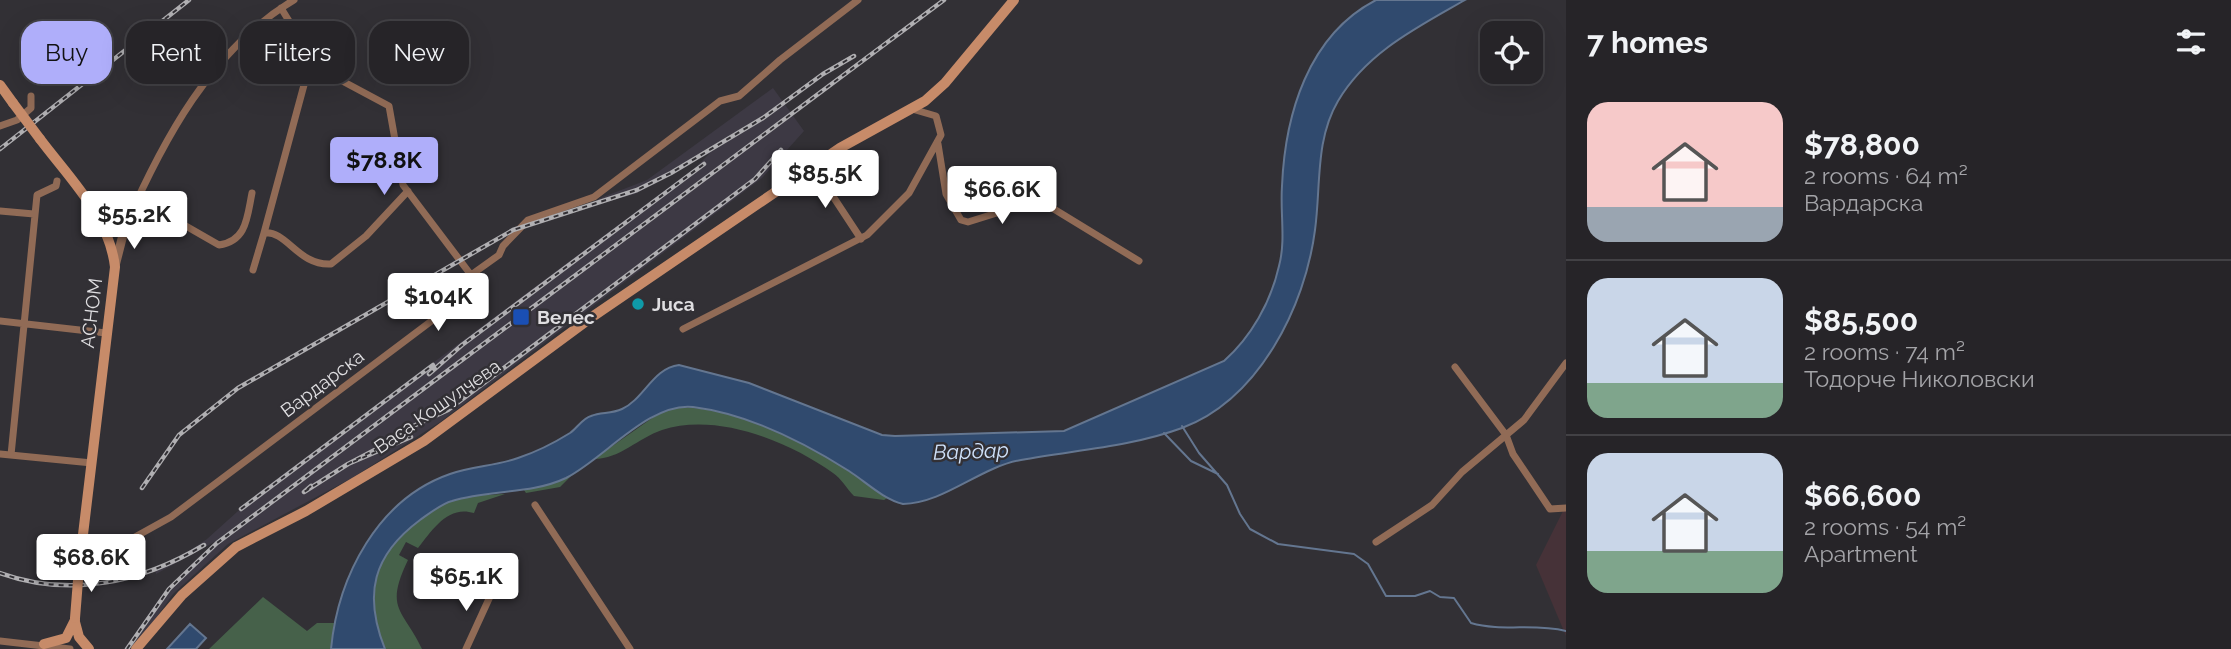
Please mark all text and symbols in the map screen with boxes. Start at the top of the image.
chip: Buy [21,21,112,84]
chip: Rent [126,21,226,84]
chip: Filters [240,21,355,84]
chip: New [369,21,469,84]
map controls [1480,21,1543,84]
button: locate [1480,21,1543,84]
icon: filters [2172,23,2210,61]
text: 7 homes [1587,25,1708,60]
text: $78,800 [1804,127,1920,162]
icon: home [1643,130,1727,214]
pin: $78.8K [327,138,441,197]
text: $78.8K [346,146,422,173]
pin: $85.5K [768,150,882,210]
text: $85.5K [788,159,862,186]
text: 2 rooms · 64 m² [1804,162,1968,189]
pin: $66.6K [945,166,1059,226]
text: $66.6K [963,175,1041,202]
text: Вардарска [1804,189,1923,216]
pin: $55.2K [77,191,191,251]
text: $55.2K [97,200,171,227]
pin: $104K [389,274,487,333]
street label: АСНОМ [76,277,106,349]
text: $104K [404,282,472,309]
place label: Juca [652,293,695,315]
marker: Juca [630,296,646,312]
text: $85,500 [1804,303,1918,338]
place label: Велес [537,306,595,328]
icon: home [1643,306,1727,390]
marker: Велес [511,307,531,327]
text: 2 rooms · 74 m² [1804,338,1965,365]
street label: Вардарска [276,345,368,421]
street label: Васа Кошулчева [370,354,504,458]
text: Тодорче Николовски [1804,365,2035,392]
water label: Вардар [933,437,1009,465]
text: $66,600 [1804,478,1921,513]
icon: home [1643,481,1727,565]
text: 2 rooms · 54 m² [1804,513,1966,540]
pin: $68.6K [34,534,148,594]
text: Apartment [1804,540,1918,567]
text: $68.6K [53,543,129,570]
pin: $65.1K [409,554,523,613]
text: $65.1K [429,562,503,589]

